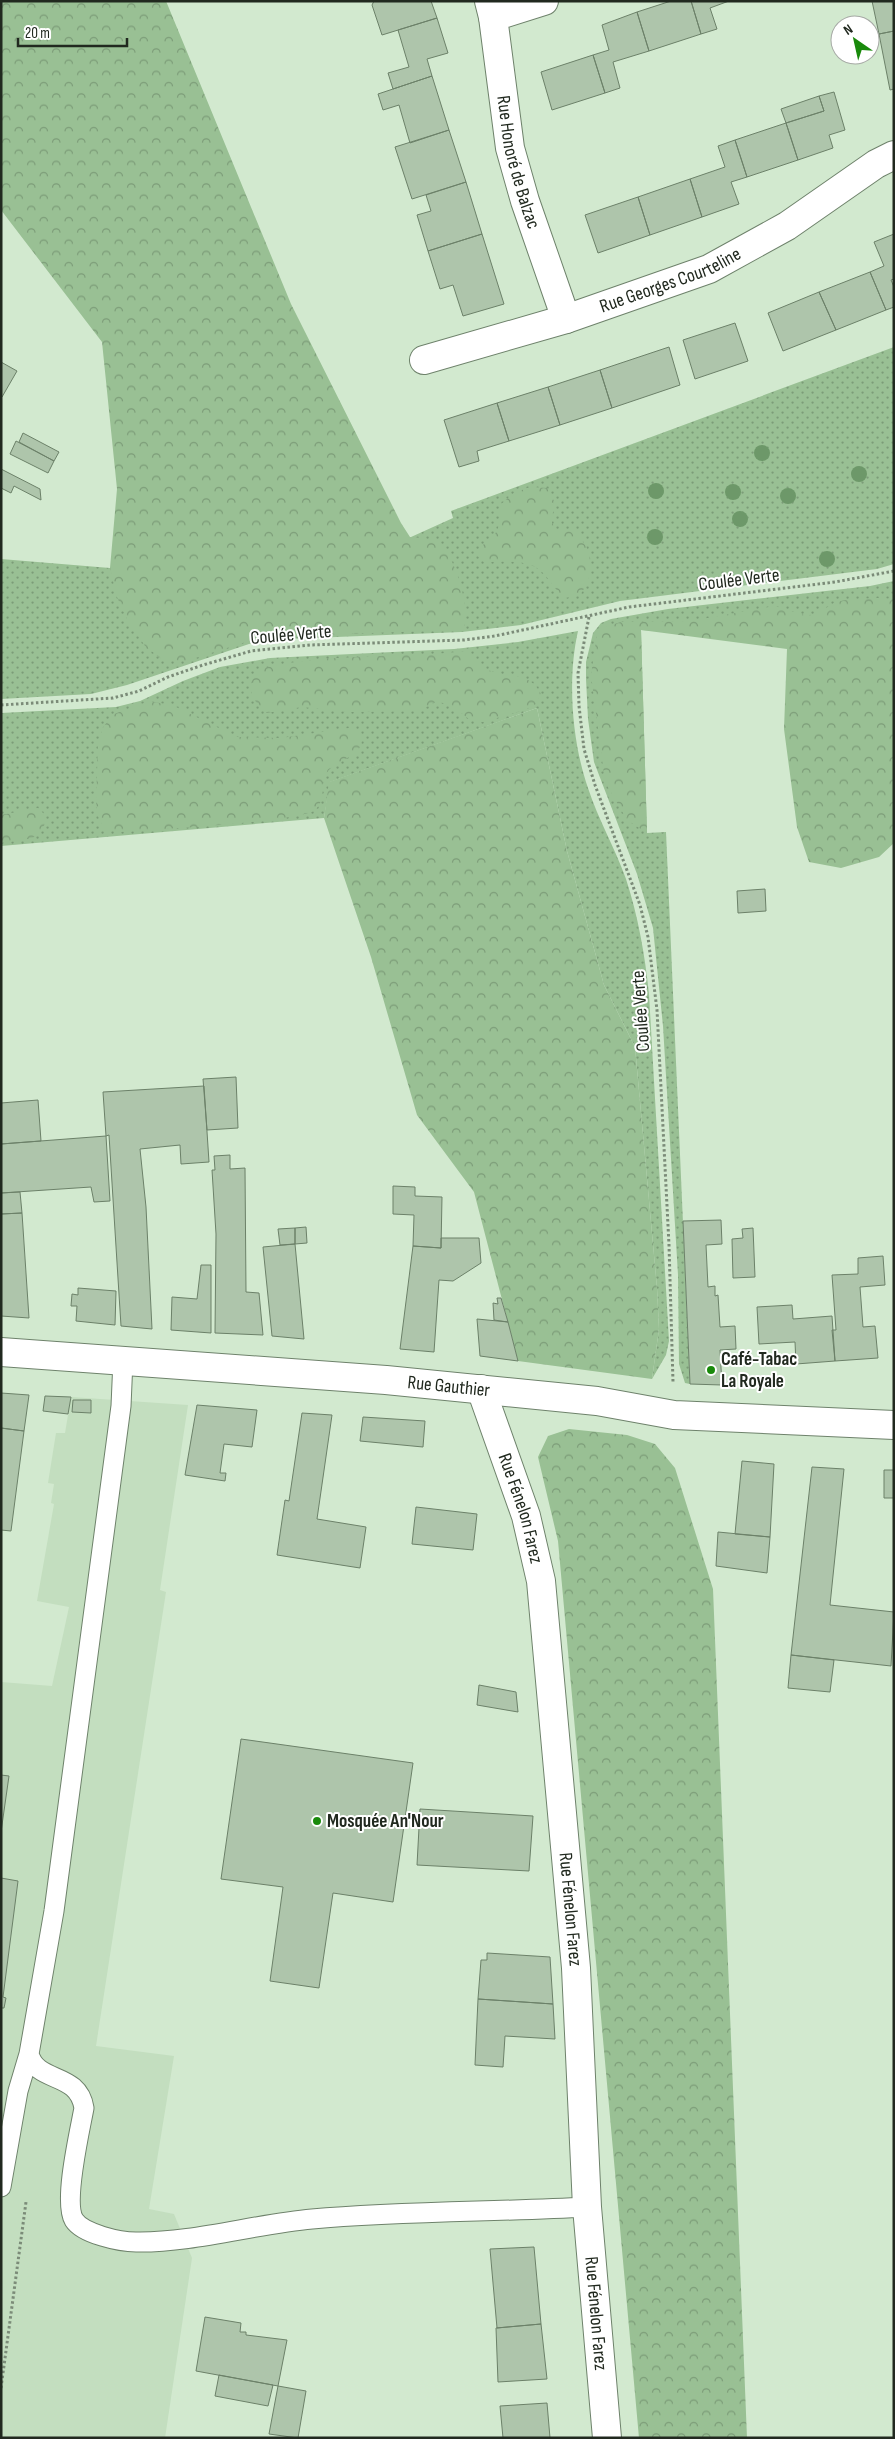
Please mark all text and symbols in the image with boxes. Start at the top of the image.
scale bar [18,15,126,47]
north arrow [830,15,880,65]
text: N [840,20,856,39]
text: 20 m [25,24,50,43]
street label: Rue Honoré de Balzac [492,94,545,232]
street label: Rue Georges Courteline [597,242,745,318]
street label: Coulée Verte [697,564,781,596]
street label: Coulée Verte [250,620,332,650]
street label: Coulée Verte [627,970,655,1052]
place label: Café-Tabac La Royale [721,1348,797,1393]
marker: Café-Tabac La Royale [705,1364,717,1376]
street label: Rue Gauthier [406,1371,491,1402]
street label: Rue Fénelon Farez [493,1450,548,1566]
place label: Mosquée An'Nour [327,1810,444,1833]
marker: Mosquée An'Nour [311,1815,323,1827]
street label: Rue Fénelon Farez [554,1851,587,1967]
street label: Rue Fénelon Farez [580,2255,613,2371]

